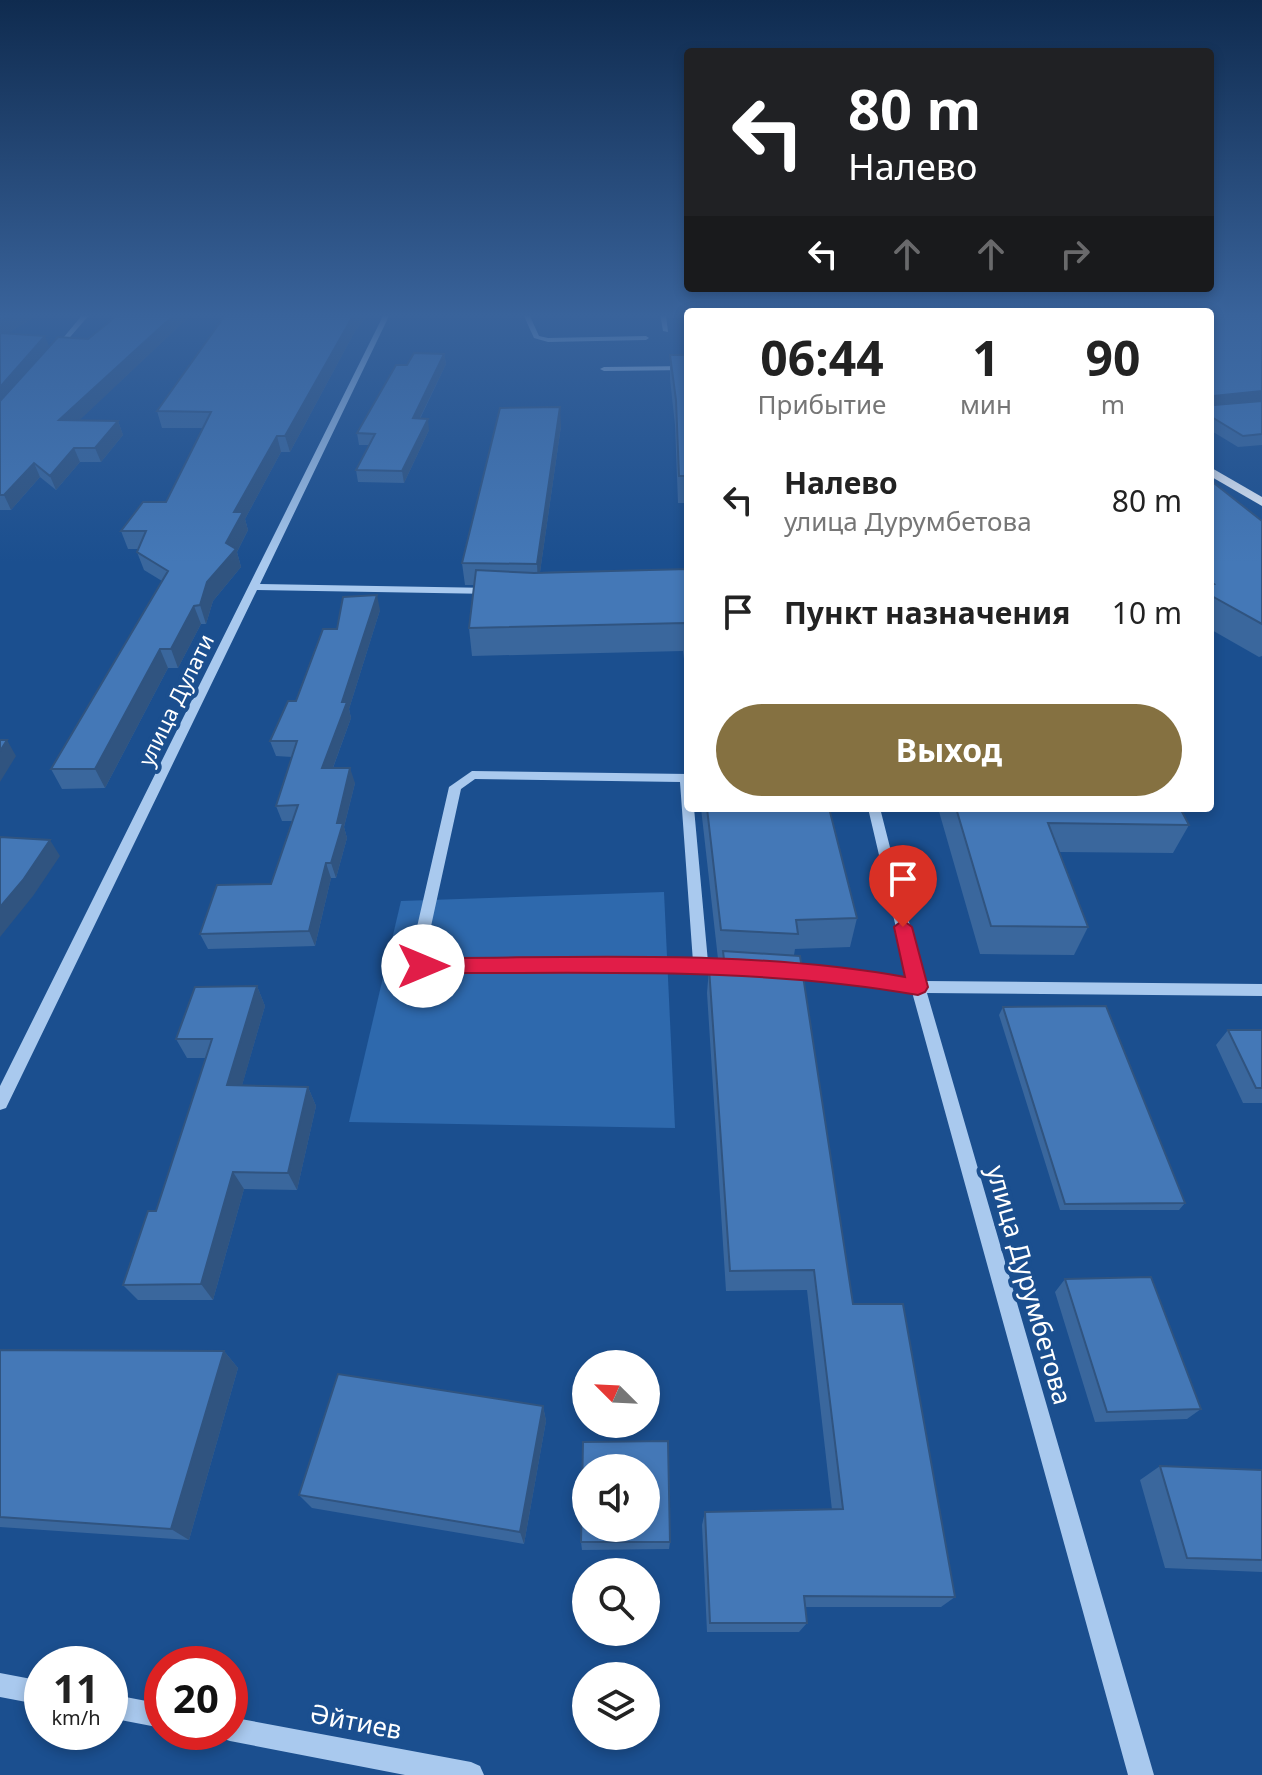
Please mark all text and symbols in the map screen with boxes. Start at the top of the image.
text: 80 m [848,70,981,146]
icon: left [716,80,820,184]
text: Налево [848,142,977,191]
icon: left [801,232,845,276]
icon: ahead [885,232,929,276]
icon: ahead [969,232,1013,276]
icon: right [1053,232,1097,276]
text: 06:44 [760,325,884,390]
text: 1 [972,325,1000,390]
text: 90 [1086,325,1140,390]
text: Прибытие [758,386,886,422]
text: мин [960,386,1012,422]
text: m [1101,386,1125,422]
text: Налево [784,462,898,503]
icon: left [716,478,760,522]
text: 80 m [1112,480,1182,521]
text: улица Дурумбетова [784,503,1032,539]
icon: arrive [716,590,760,634]
text: Пункт назначения [784,592,1070,633]
text: 10 m [1112,592,1182,633]
street label: улица Дулати [130,628,220,771]
button: Выход [716,704,1182,796]
pin [869,845,937,927]
icon: arrive [881,857,925,901]
position arrow [381,924,465,1008]
street label: улица Дурумбетова [979,1161,1081,1409]
north arrow [572,1350,660,1438]
map controls [572,1350,660,1750]
button: sound [572,1454,660,1542]
button: search [572,1558,660,1646]
speed limit sign: 20 [144,1646,248,1750]
text: 11 [53,1660,99,1715]
button: layers [572,1662,660,1750]
street label: Әйтиев [307,1695,405,1748]
text: km/h [51,1704,101,1731]

